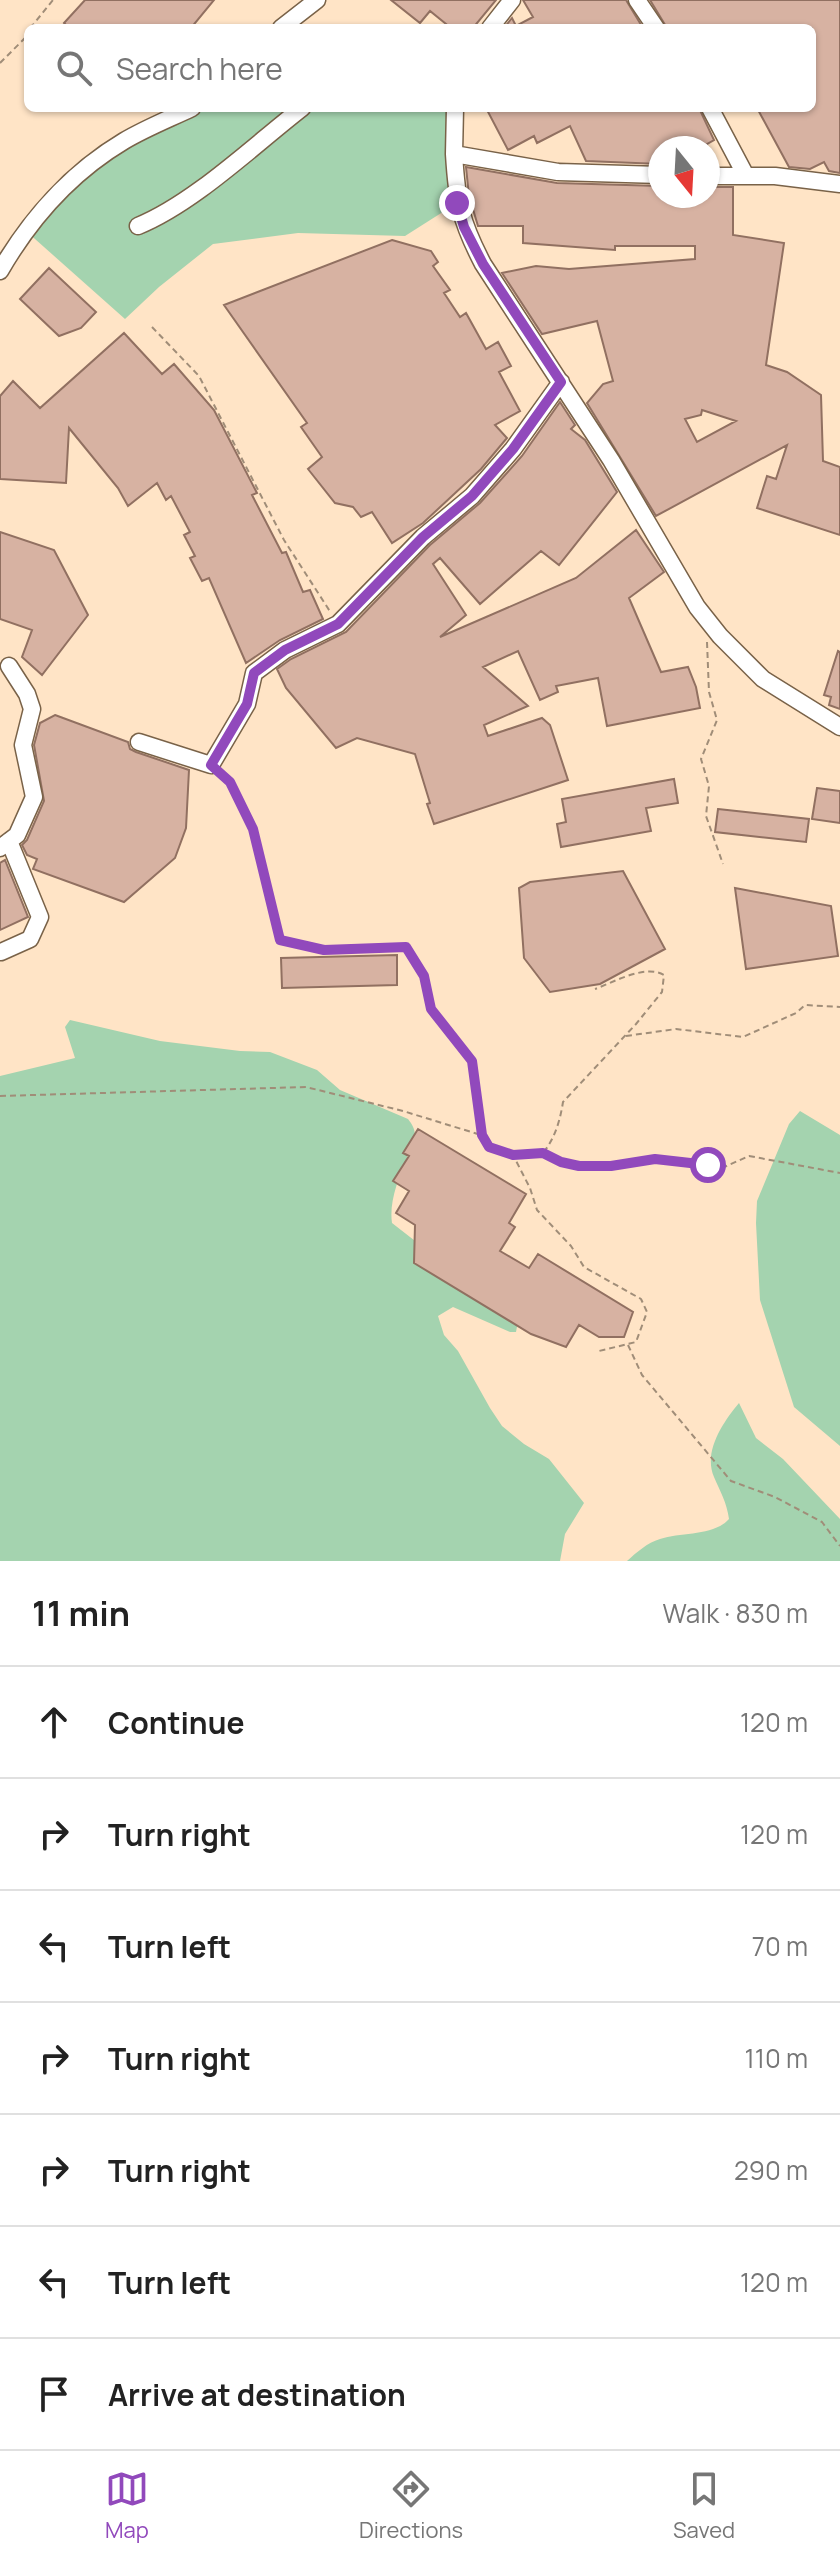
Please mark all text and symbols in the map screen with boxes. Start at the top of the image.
search box [24,24,816,112]
icon: search [52,46,96,90]
text: Search here [116,48,283,89]
north arrow [648,136,720,208]
route end [439,185,475,221]
route start [690,1147,726,1183]
text: 11 min [32,1590,130,1636]
text: Walk · 830 m [663,1595,808,1631]
icon: ahead [32,1700,76,1744]
text: Continue [108,1702,244,1743]
text: 120 m [740,1704,808,1740]
icon: right [32,1812,76,1856]
text: Turn right [108,1814,251,1855]
text: 120 m [740,1816,808,1852]
icon: left [32,1924,76,1968]
text: Turn left [108,1926,231,1967]
text: 70 m [752,1928,808,1964]
icon: right [32,2036,76,2080]
text: Turn right [108,2038,251,2079]
text: 110 m [745,2040,808,2076]
icon: right [32,2148,76,2192]
text: Turn right [108,2150,251,2191]
text: 290 m [734,2152,808,2188]
icon: left [32,2260,76,2304]
text: Turn left [108,2262,231,2303]
text: 120 m [740,2264,808,2300]
icon: arrive [32,2372,76,2416]
text: Arrive at destination [108,2374,406,2415]
tab: Map [105,2467,149,2545]
tab: Directions [359,2467,463,2545]
tab: Saved [673,2467,735,2545]

